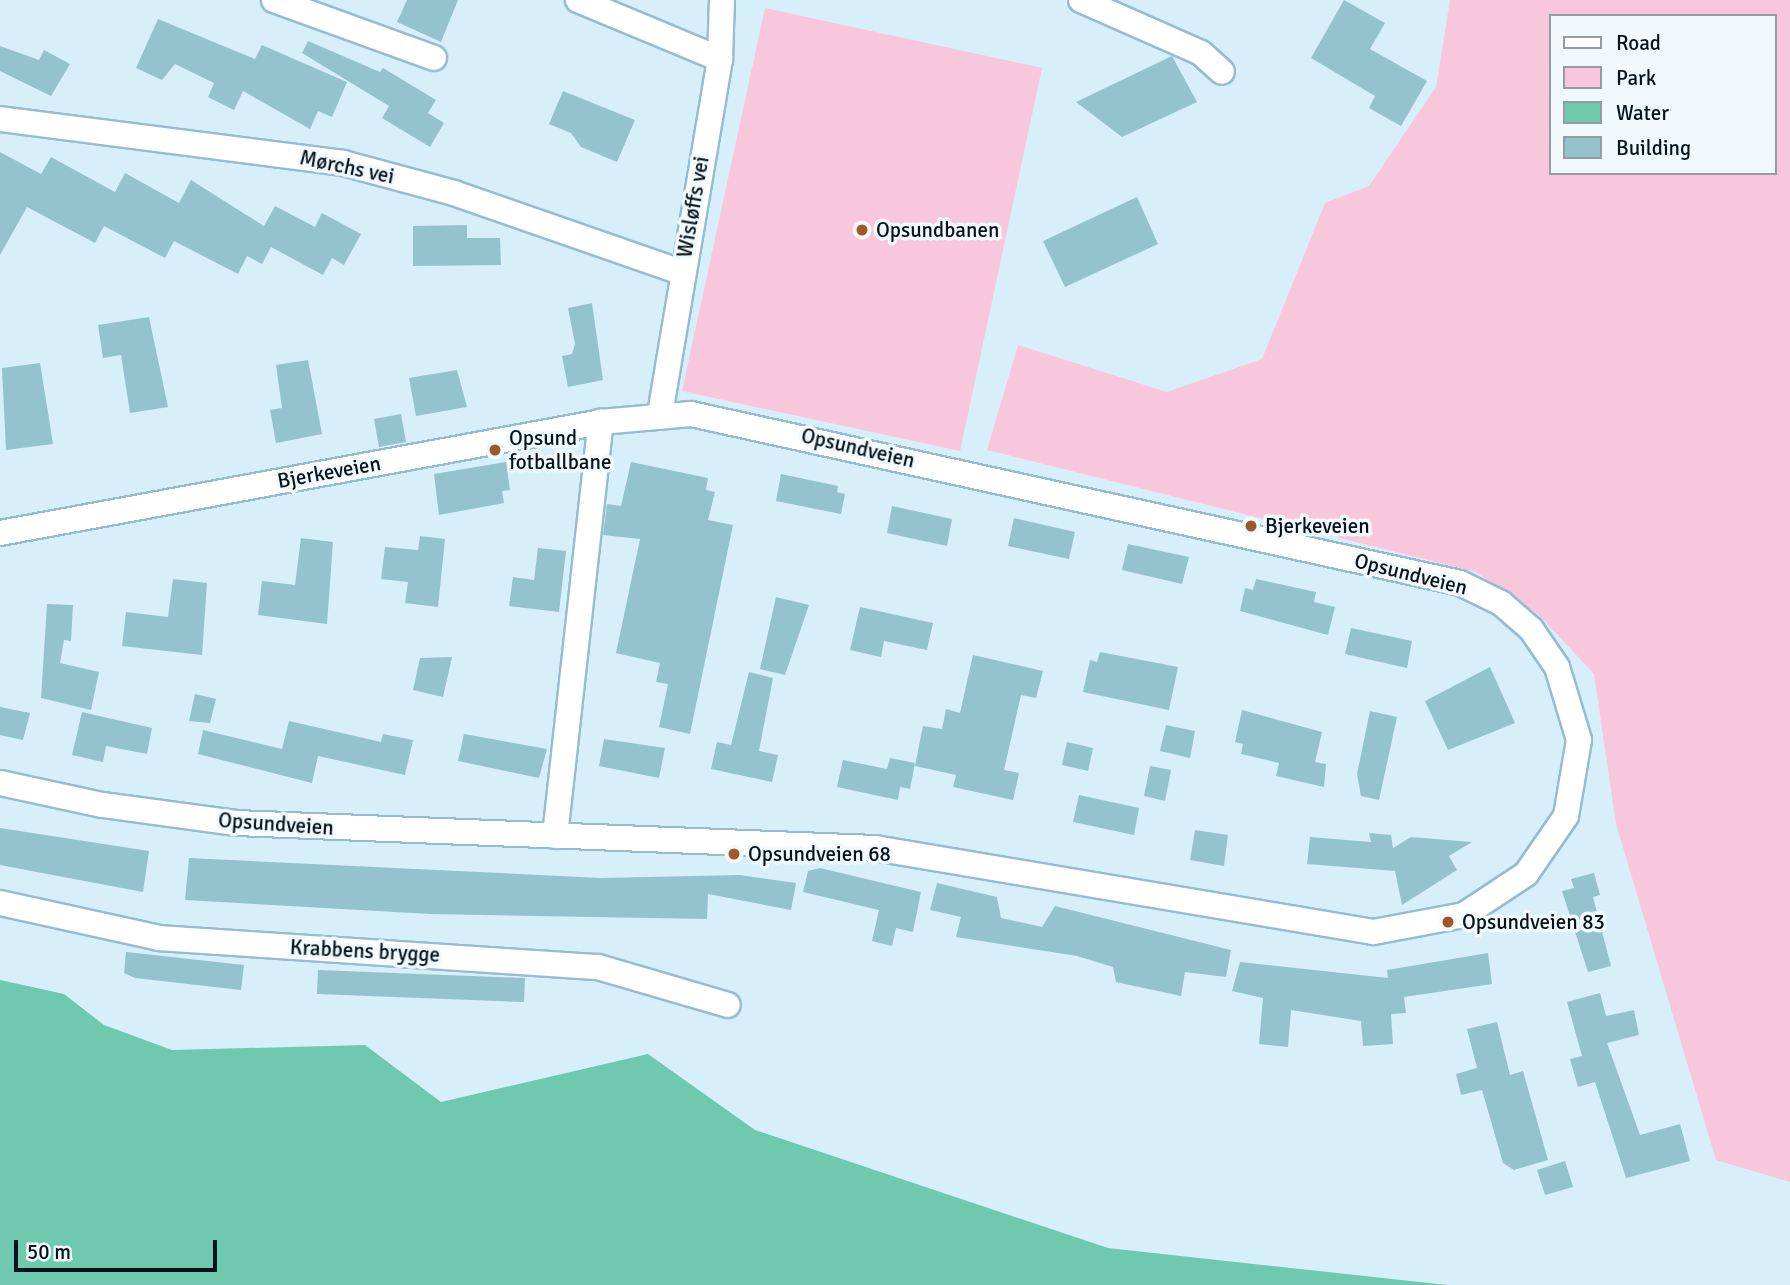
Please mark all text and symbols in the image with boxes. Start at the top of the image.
legend [1548,14,1776,175]
text: Road [1616,30,1661,56]
text: Park [1616,65,1656,91]
text: Water [1616,100,1669,126]
text: Building [1616,135,1691,161]
street label: Mørchs vei [298,145,396,189]
street label: Wisløffs vei [672,154,714,260]
place label: Opsundbanen [876,217,999,243]
marker: Opsundbanen [854,222,870,238]
street label: Opsundveien [799,423,917,473]
place label: Opsund fotballbane [509,425,611,475]
marker: Opsund fotballbane [487,442,503,458]
street label: Bjerkeveien [275,451,383,493]
place label: Bjerkeveien [1265,513,1370,539]
marker: Bjerkeveien [1243,518,1259,534]
street label: Opsundveien [1352,548,1470,600]
street label: Opsundveien [217,807,335,841]
place label: Opsundveien 68 [748,841,891,867]
marker: Opsundveien 68 [726,846,742,862]
place label: Opsundveien 83 [1462,909,1605,935]
marker: Opsundveien 83 [1440,914,1456,930]
street label: Krabbens brygge [289,934,441,968]
scale bar [18,1226,220,1270]
text: 50 m [27,1239,71,1265]

